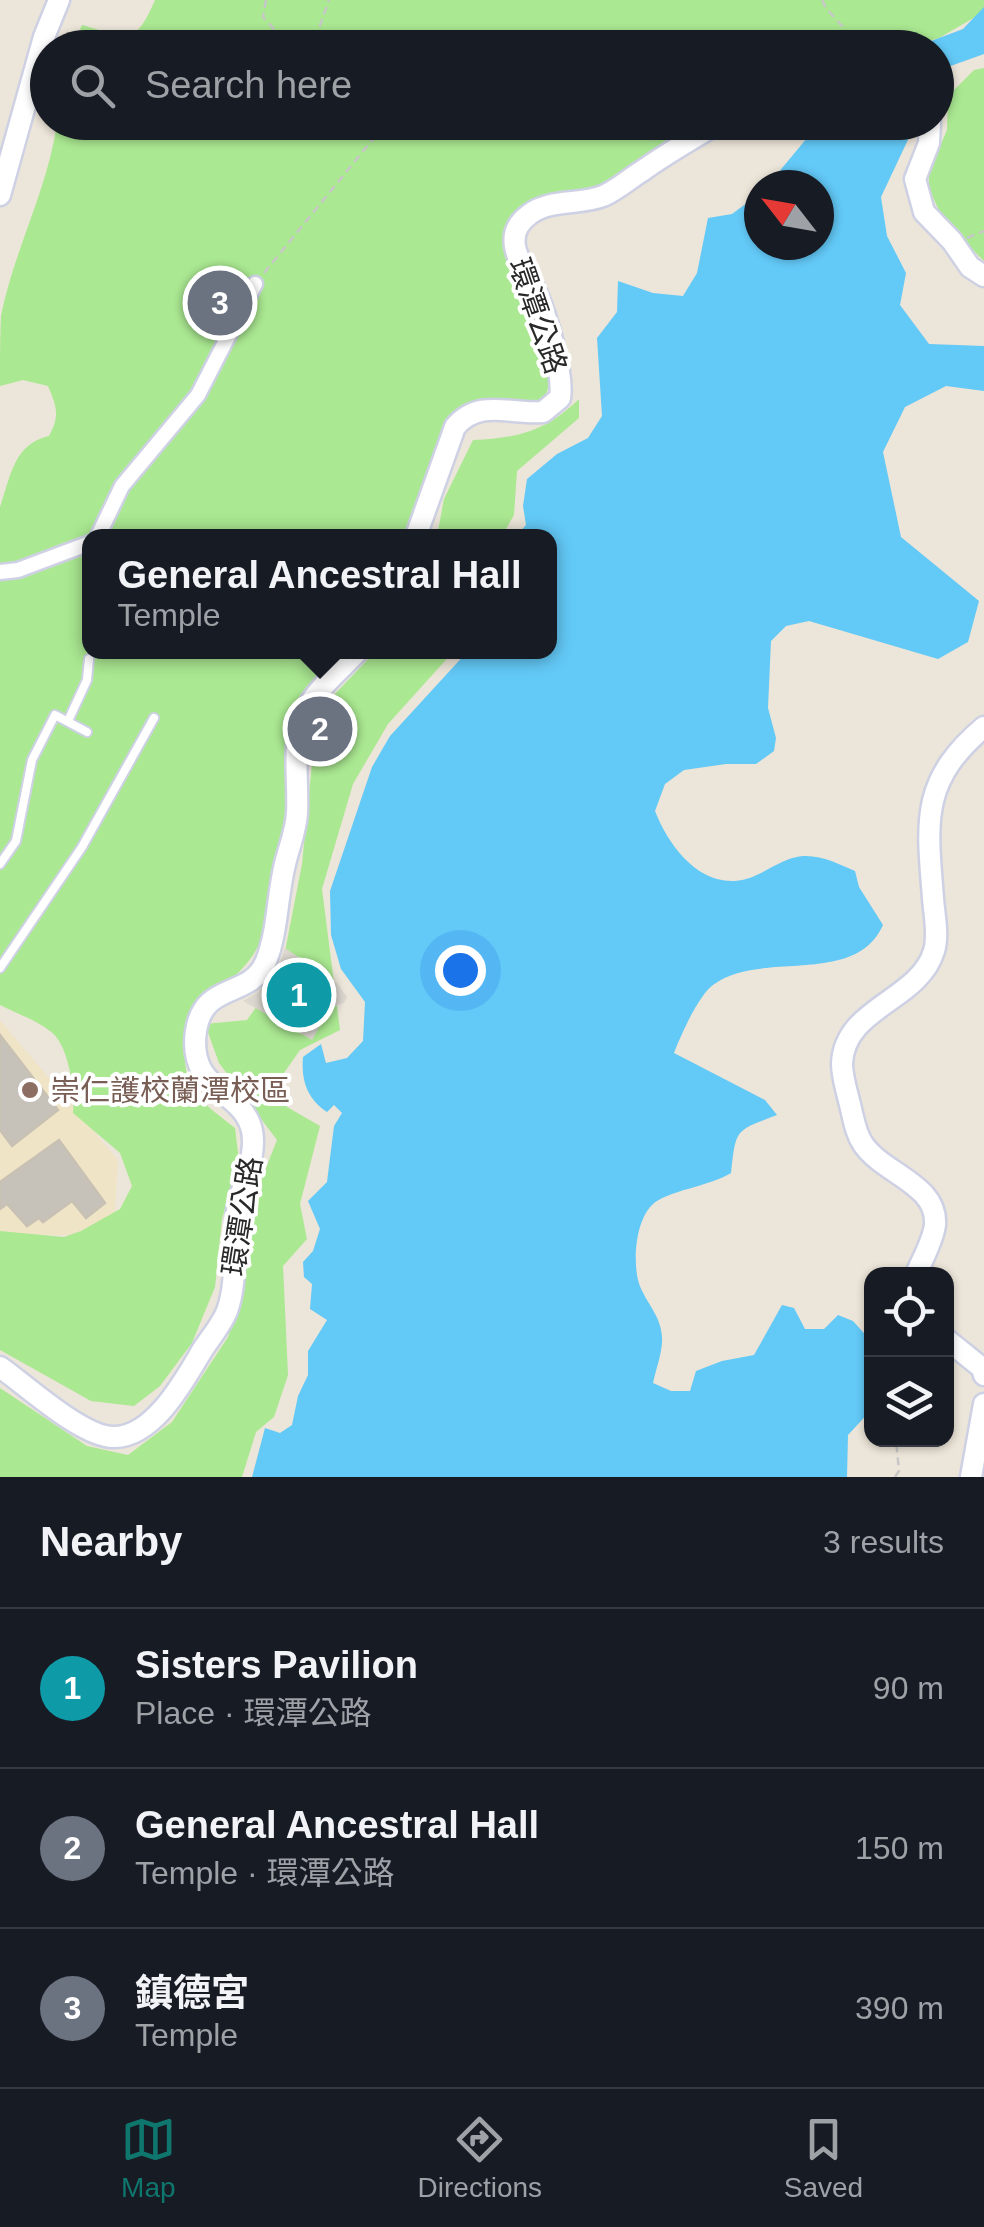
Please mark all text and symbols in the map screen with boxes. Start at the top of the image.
search box [30,30,954,140]
icon: search [65,58,120,113]
text: Search here [145,64,352,106]
north arrow [744,170,834,260]
street label: 環潭公路 [503,254,573,378]
pin: 3 [188,266,252,340]
popup [82,529,557,659]
text: General Ancestral Hall [117,554,522,596]
text: Temple [117,597,221,633]
pin: 2 [288,692,352,766]
your location [435,945,486,996]
pin: 1 [266,958,332,1032]
place label: 崇仁護校蘭潭校區 [50,1074,290,1107]
marker: 崇仁護校蘭潭校區 [19,1079,41,1101]
street label: 環潭公路 [216,1154,268,1278]
map controls [864,1267,954,1447]
button: locate [864,1267,954,1357]
button: layers [864,1357,954,1447]
text: Nearby [40,1518,182,1565]
text: 3 results [823,1524,944,1560]
text: Sisters Pavilion [135,1644,418,1686]
text: 1 [64,1670,81,1706]
text: 90 m [873,1670,944,1706]
text: Place · 環潭公路 [135,1695,372,1731]
text: General Ancestral Hall [135,1804,539,1846]
text: 2 [64,1830,81,1866]
text: 150 m [855,1830,944,1866]
text: Temple · 環潭公路 [135,1855,395,1891]
text: 鎮德宮 [135,1972,249,2014]
text: 3 [64,1990,81,2026]
text: 390 m [855,1990,944,2026]
text: Temple [135,2017,238,2053]
tab: Map [121,2112,176,2204]
tab: Directions [418,2112,542,2204]
tab: Saved [784,2112,863,2204]

